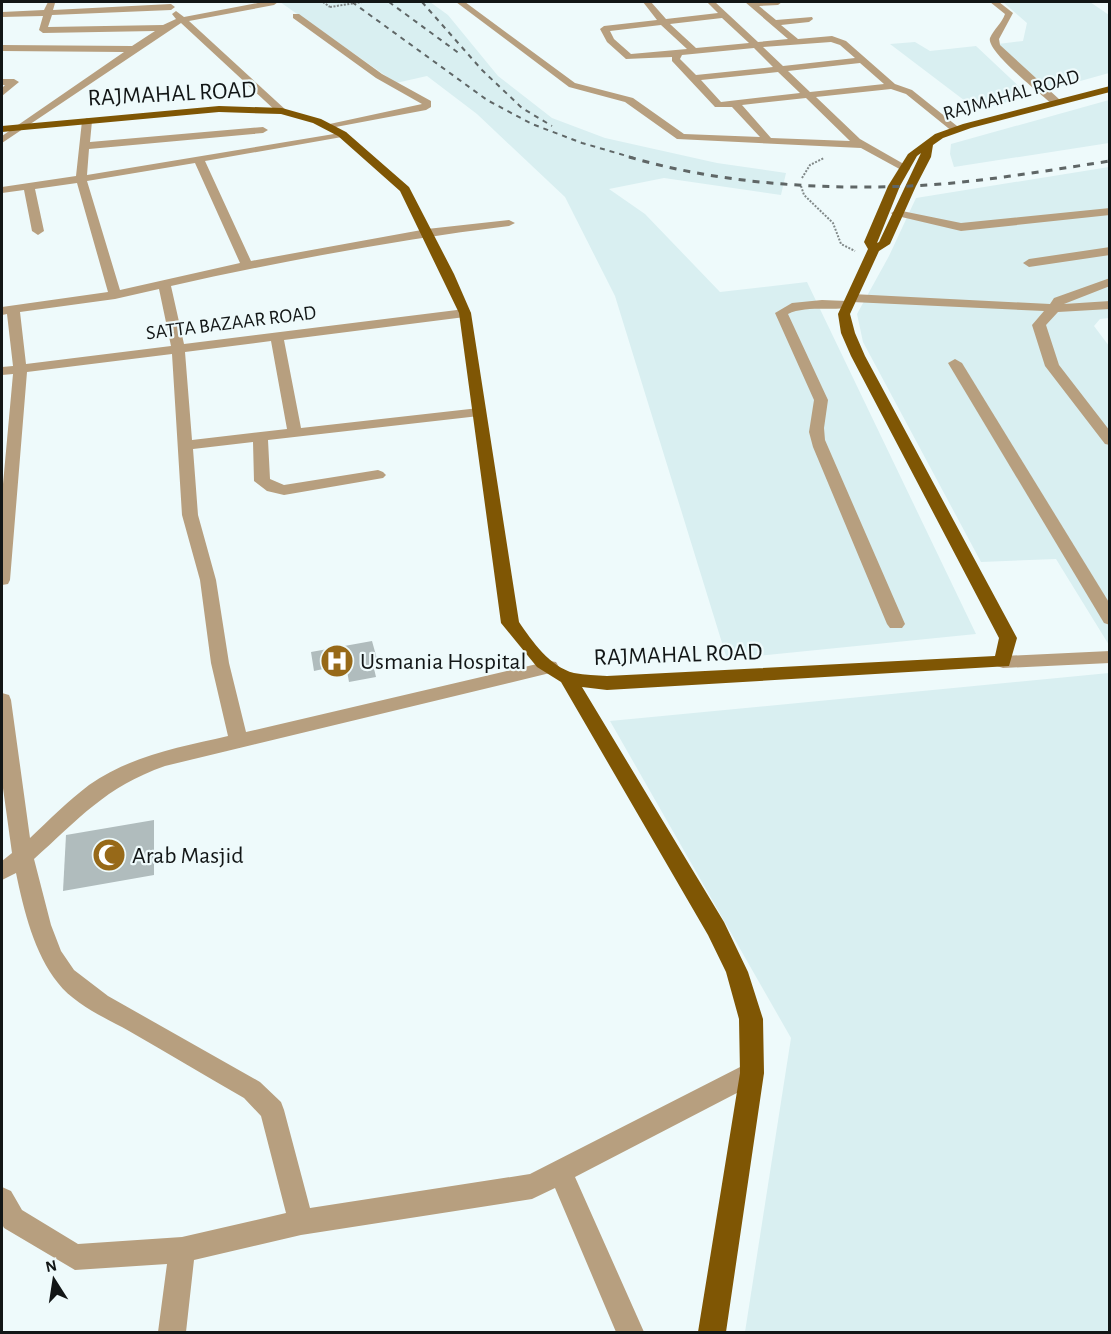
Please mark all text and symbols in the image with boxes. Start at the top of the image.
street label: RAJMAHAL ROAD [941,66,1082,124]
street label: RAJMAHAL ROAD [87,78,257,110]
street label: SATTA BAZAAR ROAD [145,303,317,343]
street label: RAJMAHAL ROAD [593,640,763,670]
hospital icon: Usmania Hospital [319,643,355,679]
place label: Usmania Hospital [360,650,527,674]
mosque icon: Arab Masjid [91,837,127,873]
place label: Arab Masjid [132,844,244,868]
north arrow [24,1250,84,1310]
text: N [44,1257,58,1275]

